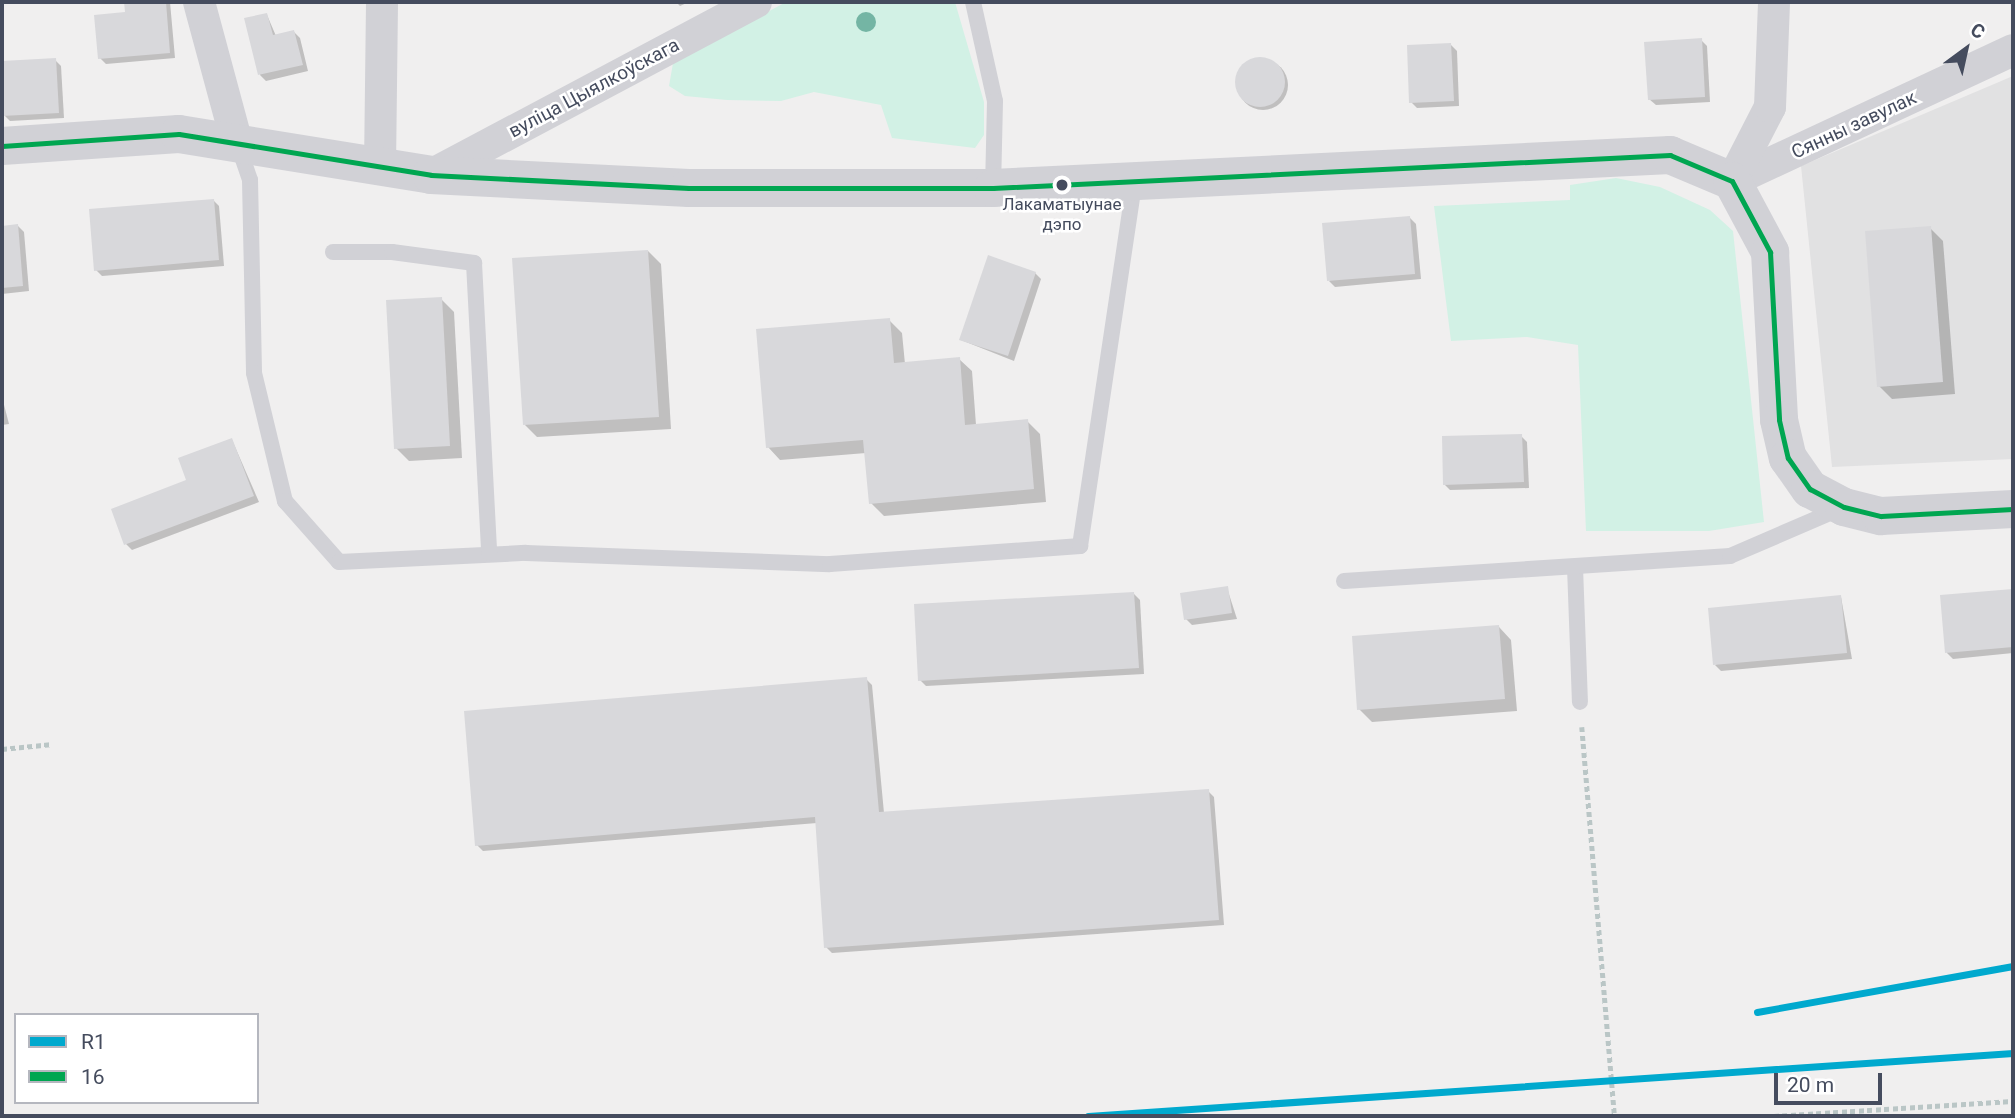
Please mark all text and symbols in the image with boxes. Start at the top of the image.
north arrow [1931,14,2001,84]
text: С [1966,18,1989,44]
street label: вуліца Цыялкоўскага [505,33,683,143]
street label: Сянны завулак [1788,86,1920,164]
marker: Лакаматыунае дэпо [1055,178,1069,192]
place label: Лакаматыунае дэпо [1003,195,1121,235]
legend [14,1013,259,1104]
text: R1 [81,1030,106,1054]
scale bar [1777,1058,1885,1102]
text: 16 [81,1065,105,1089]
text: 20 m [1787,1073,1834,1097]

